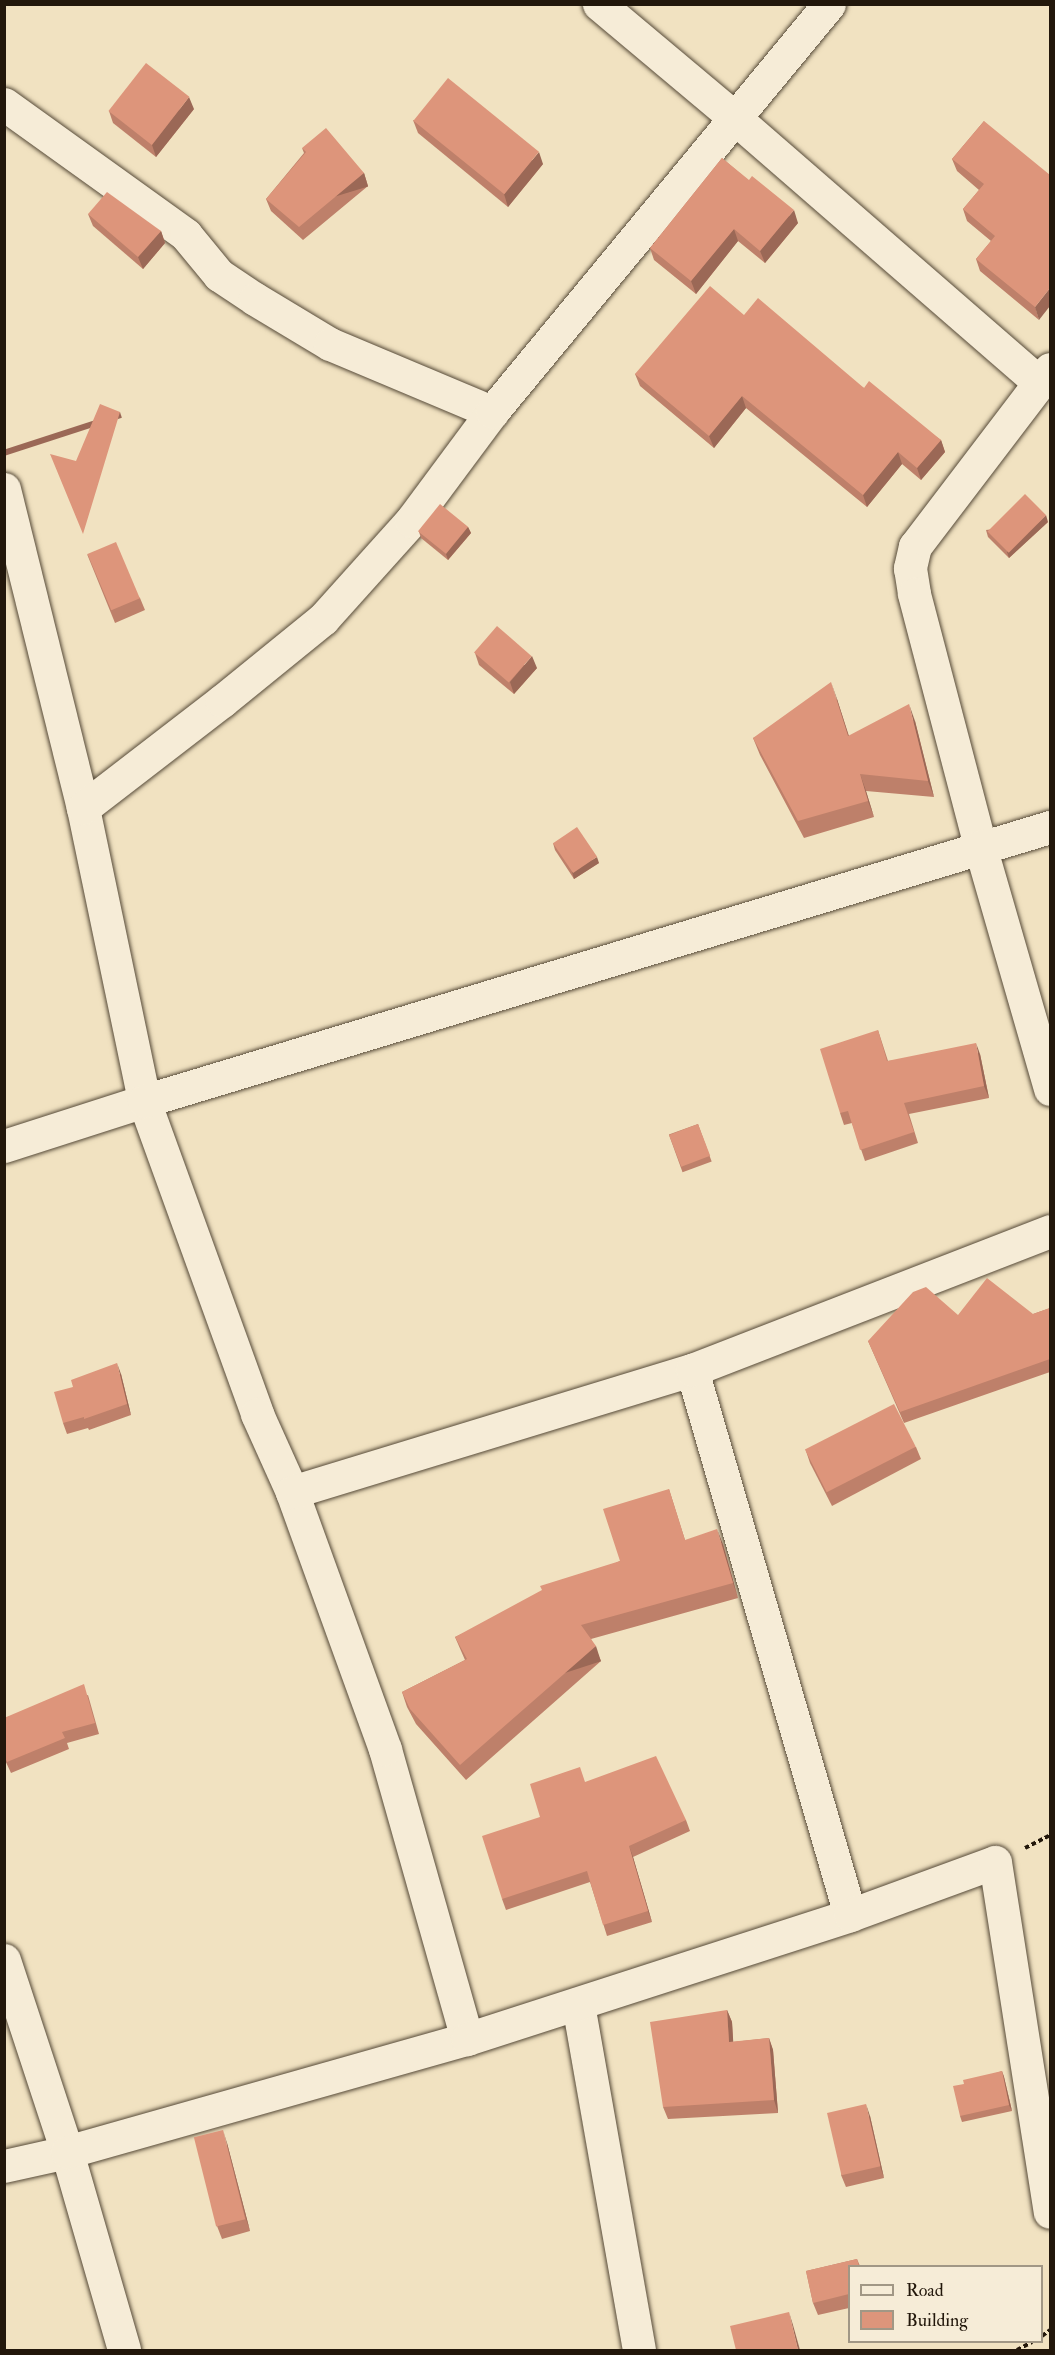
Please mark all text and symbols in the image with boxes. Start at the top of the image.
legend [848,2265,1043,2343]
text: Road [906,2279,944,2302]
text: Building [906,2309,968,2332]

